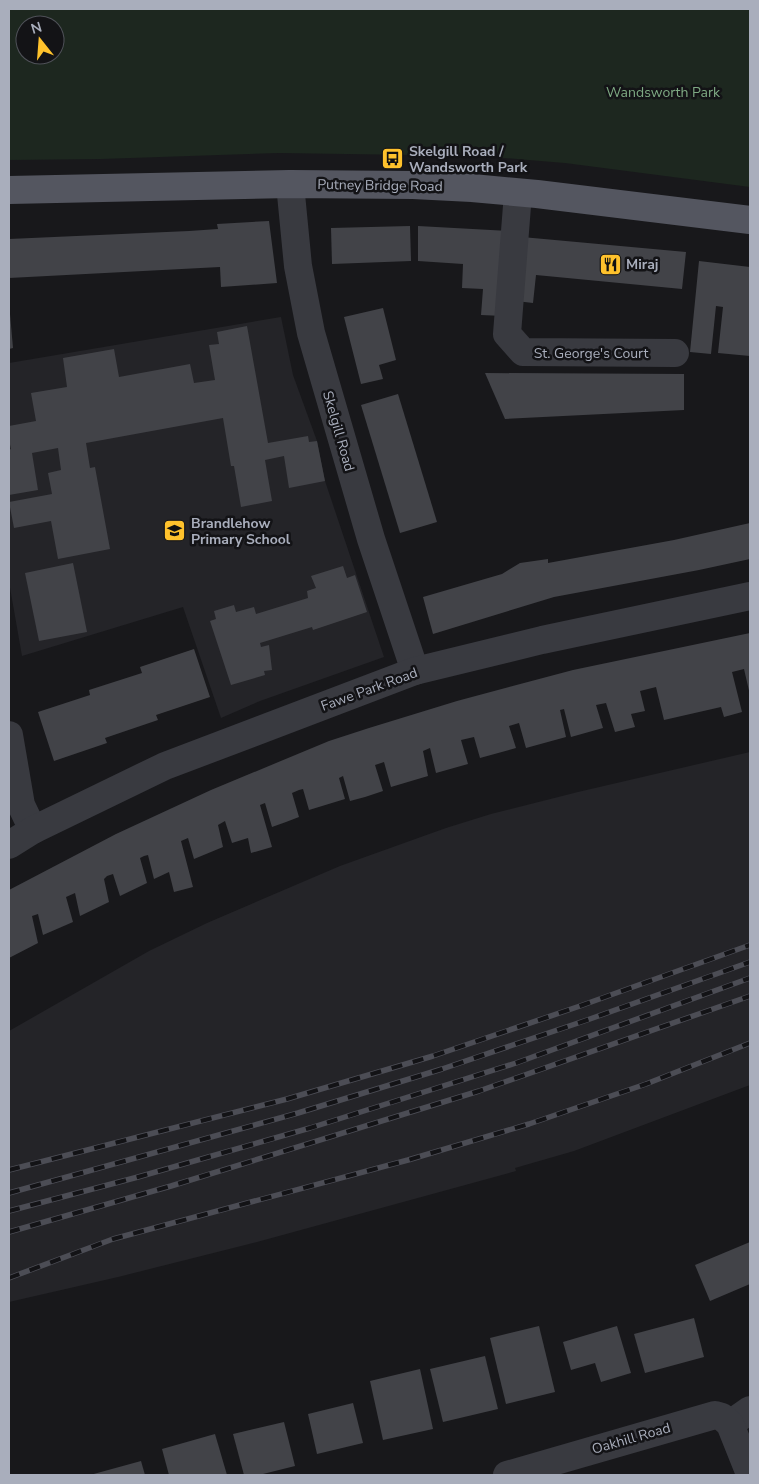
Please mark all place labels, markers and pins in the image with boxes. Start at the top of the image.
place label: Skelgill Road / Wandsworth Park [409,142,528,177]
bus stop icon: Skelgill Road / Wandsworth Park [381,147,405,171]
restaurant icon: Miraj [598,252,622,276]
place label: Miraj [626,255,658,274]
place label: Brandlehow Primary School [191,514,291,549]
school or university icon: Brandlehow Primary School [163,519,187,543]

